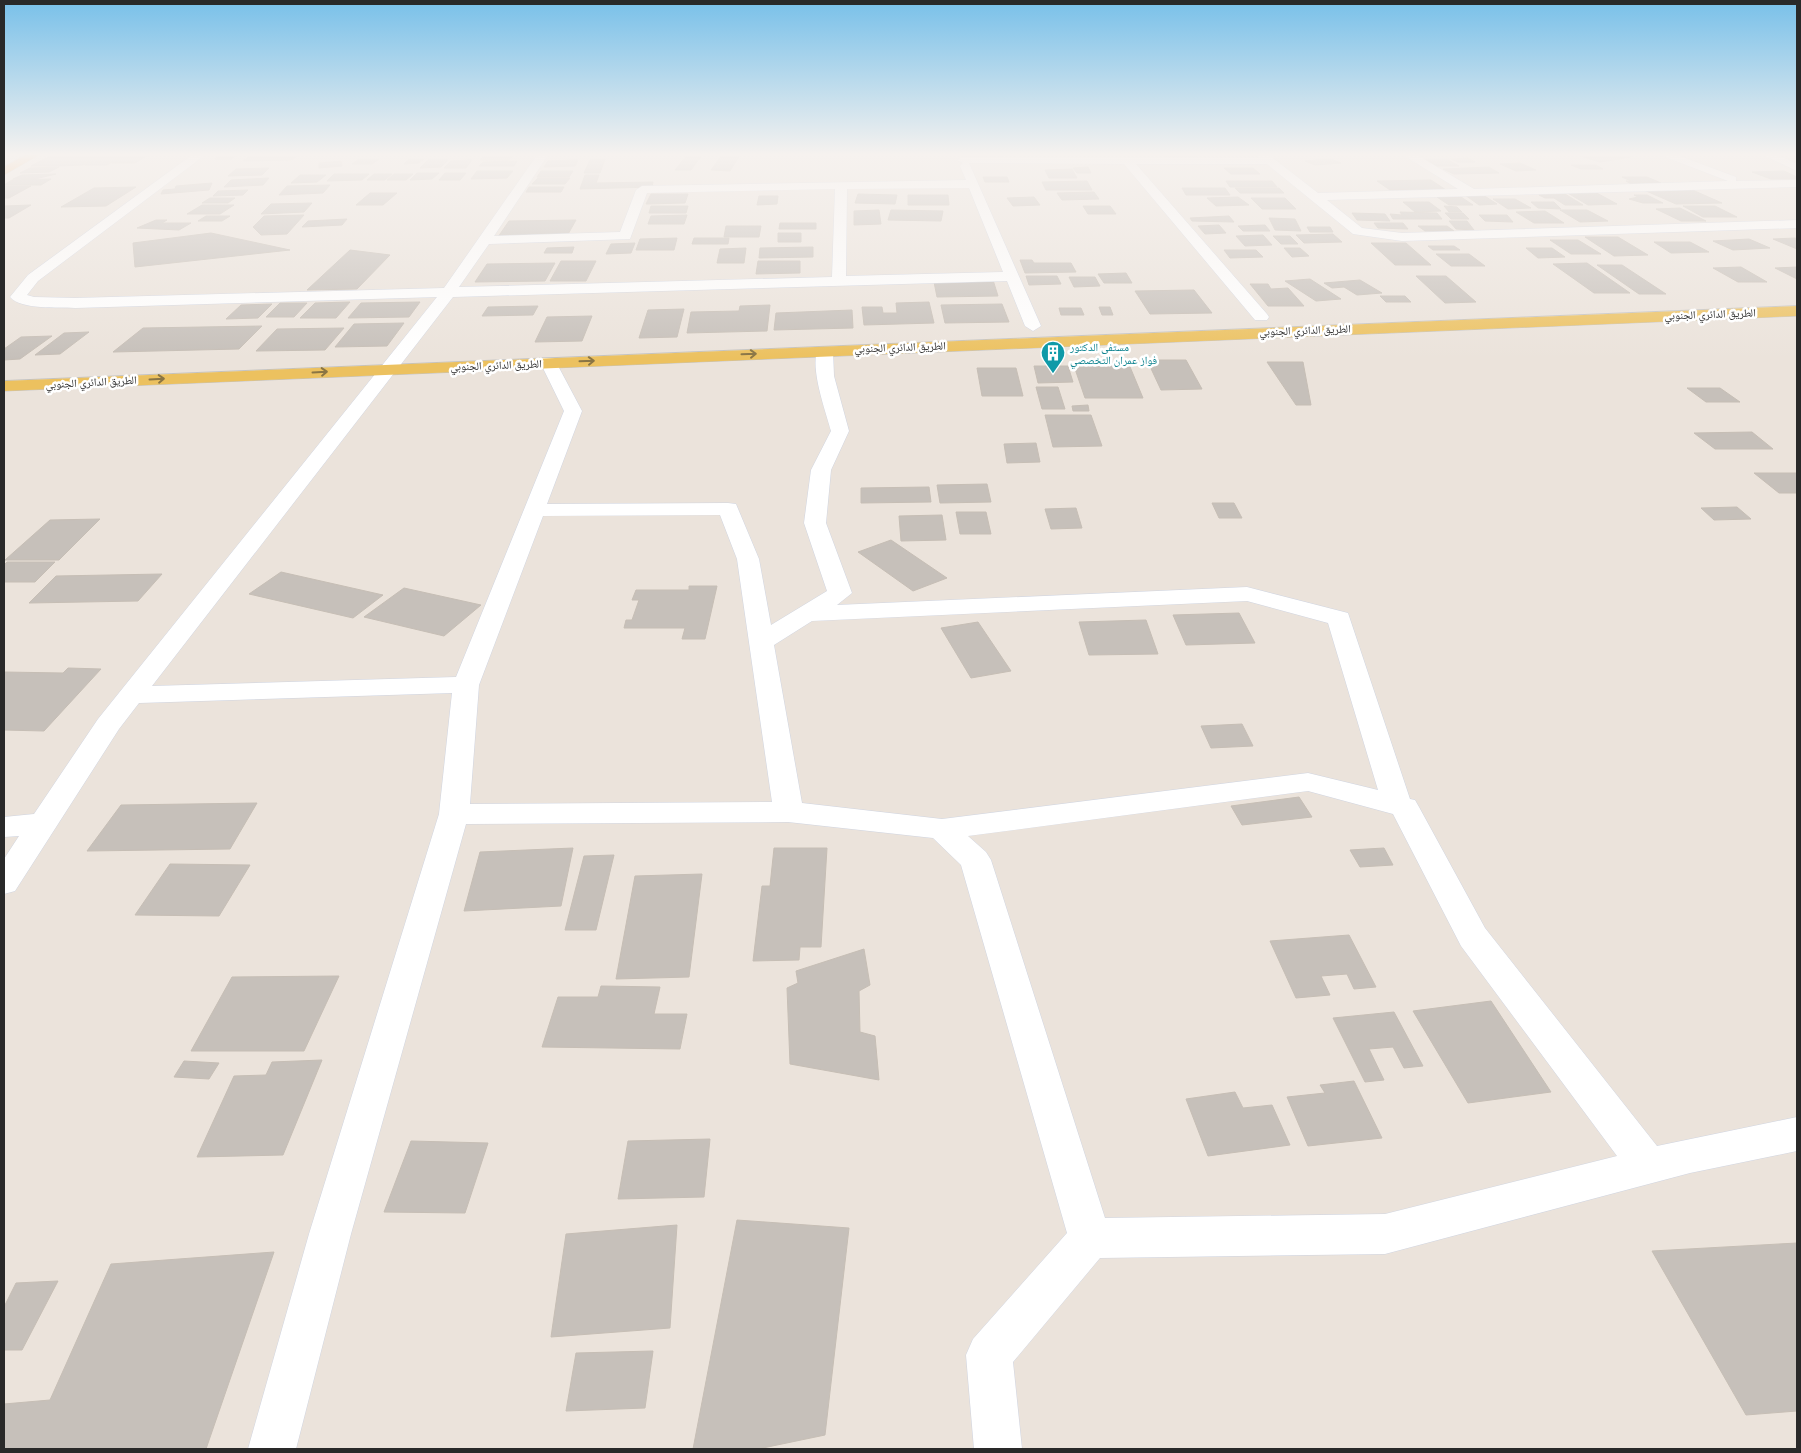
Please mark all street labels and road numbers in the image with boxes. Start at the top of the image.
street label: الطريق الدائري الجنوبي [1664,304,1756,324]
street label: الطريق الدائري الجنوبي [1259,320,1351,340]
street label: الطريق الدائري الجنوبي [854,337,946,357]
street label: الطريق الدائري الجنوبي [450,355,542,375]
street label: الطريق الدائري الجنوبي [45,372,137,393]

